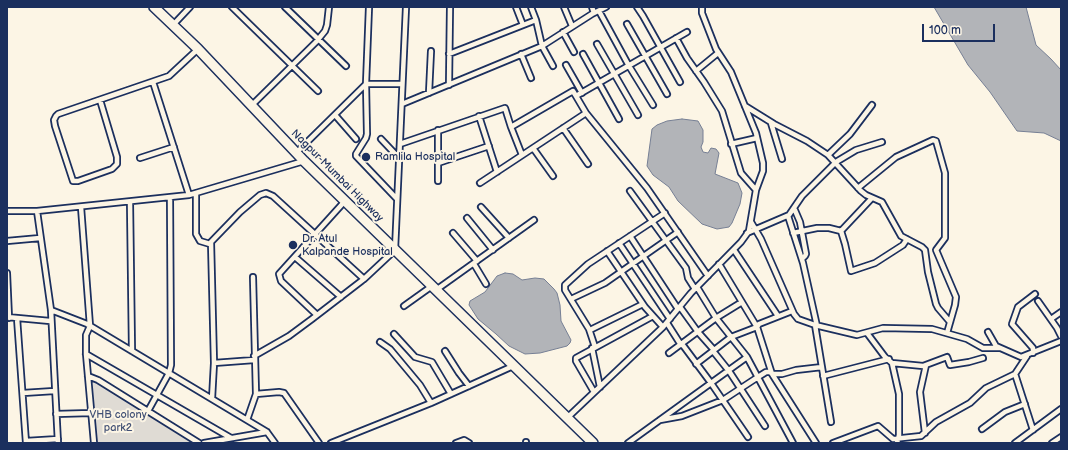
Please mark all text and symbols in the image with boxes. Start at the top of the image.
scale bar [924,16,997,42]
text: 100 m [929,23,961,38]
street label: Nagpur-Mumbai Highway [288,127,386,225]
place label: Ramlila Hospital [375,150,455,164]
marker: Ramlila Hospital [360,151,372,163]
place label: Dr. Atul Kalpande Hospital [302,232,393,258]
marker: Dr. Atul Kalpande Hospital [287,239,299,251]
park label: VHB colony park2 [89,408,147,434]

